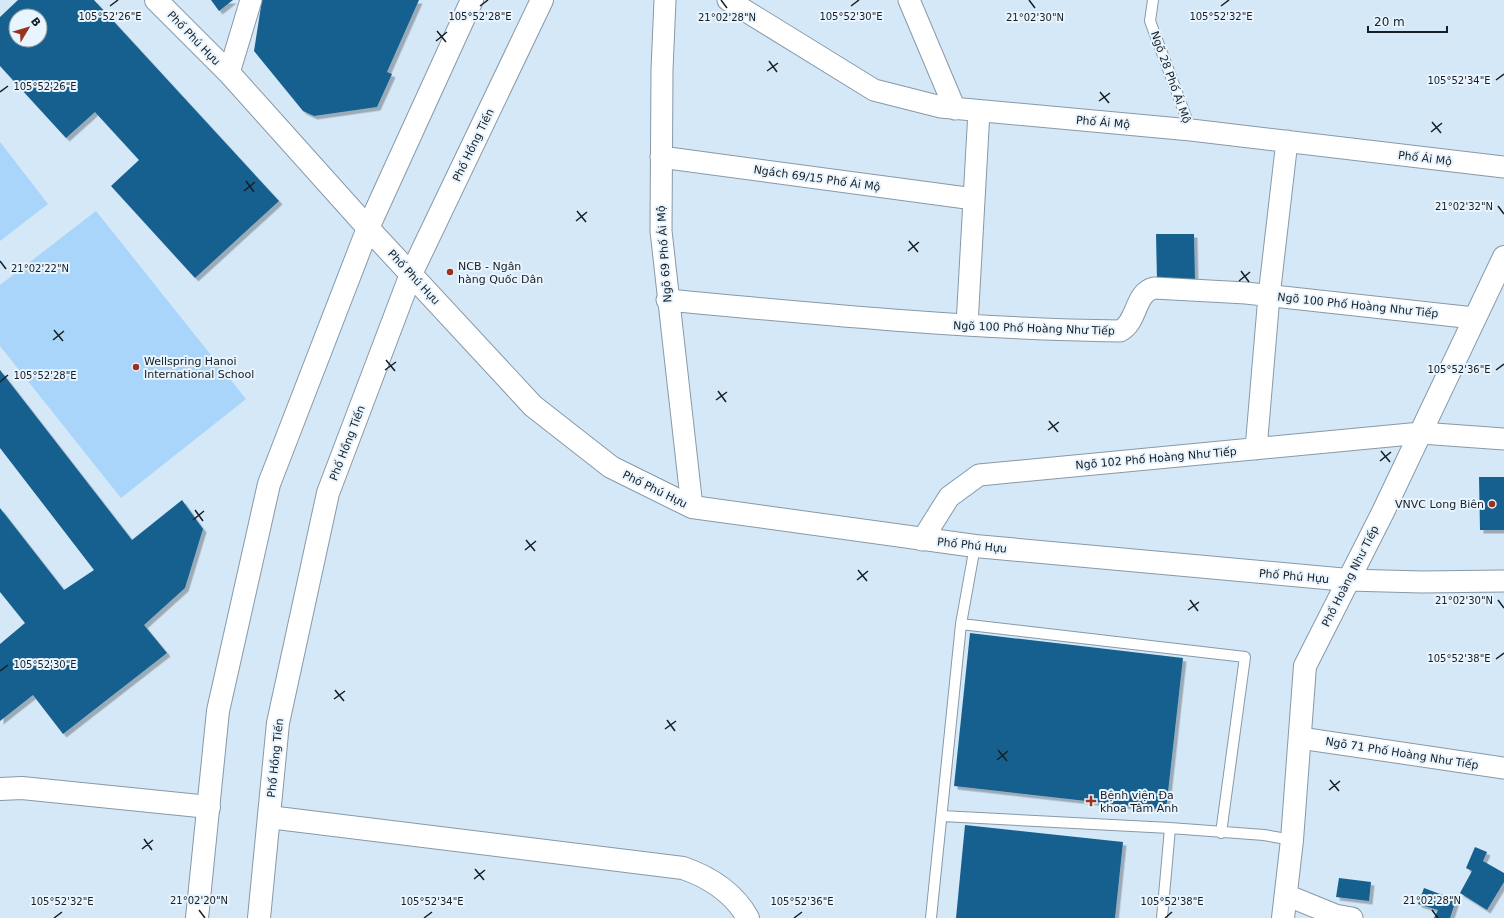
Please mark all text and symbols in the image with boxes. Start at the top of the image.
north arrow [8,8,48,48]
scale bar [1368,8,1447,34]
street label: Phố Phú Hựu [165,9,223,68]
text: 105°52'26"E [78,11,142,22]
text: 105°52'28"E [448,11,512,22]
text: 105°52'30"E [819,11,883,22]
text: 105°52'32"E [1189,11,1253,22]
text: 21°02'28"N [698,12,756,23]
text: 21°02'30"N [1006,12,1064,23]
text: B [28,15,43,29]
text: 20 m [1374,15,1405,29]
street label: Ngõ 28 Phố Ái Mộ [1148,29,1193,125]
text: 105°52'34"E [1427,75,1491,86]
text: 105°52'26"E [13,81,77,92]
street label: Phố Hồng Tiến [450,107,497,184]
street label: Phố Ái Mộ [1075,114,1131,131]
street label: Phố Ái Mộ [1397,149,1453,168]
street label: Ngách 69/15 Phố Ái Mộ [753,163,881,194]
text: 21°02'32"N [1435,201,1493,212]
street label: Ngõ 69 Phố Ái Mộ [655,205,674,303]
street label: Phố Phú Hựu [385,247,442,307]
place label: NCB - Ngân hàng Quốc Dân [458,260,543,286]
text: 21°02'22"N [11,263,69,274]
marker: NCB - Ngân hàng Quốc Dân [445,267,455,277]
street label: Ngõ 100 Phố Hoàng Như Tiếp [1277,291,1439,320]
street label: Ngõ 100 Phố Hoàng Như Tiếp [953,319,1115,338]
place label: Wellspring Hanoi International School [144,355,254,381]
marker: Wellspring Hanoi International School [131,362,141,372]
text: 105°52'36"E [1427,364,1491,375]
text: 105°52'28"E [13,370,77,381]
street label: Phố Hồng Tiến [327,404,368,483]
street label: Ngõ 102 Phố Hoàng Như Tiếp [1075,445,1237,472]
street label: Phố Phú Hựu [620,468,689,511]
place label: VNVC Long Biên [1395,498,1484,511]
marker: VNVC Long Biên [1487,499,1497,509]
street label: Phố Hoàng Như Tiếp [1319,523,1382,629]
street label: Phố Phú Hựu [936,535,1007,556]
street label: Phố Phú Hựu [1258,567,1329,586]
text: 21°02'30"N [1435,595,1493,606]
text: 105°52'38"E [1427,653,1491,664]
text: 105°52'30"E [13,659,77,670]
street label: Phố Hồng Tiến [265,718,286,798]
street label: Ngõ 71 Phố Hoàng Như Tiếp [1324,735,1479,772]
place label: Bệnh viện Đa khoa Tâm Anh [1100,789,1178,815]
marker: Bệnh viện Đa khoa Tâm Anh [1085,795,1097,807]
text: 21°02'20"N [170,895,228,906]
text: 21°02'28"N [1403,895,1461,906]
text: 105°52'32"E [30,896,94,907]
text: 105°52'34"E [400,896,464,907]
text: 105°52'36"E [770,896,834,907]
text: 105°52'38"E [1140,896,1204,907]

